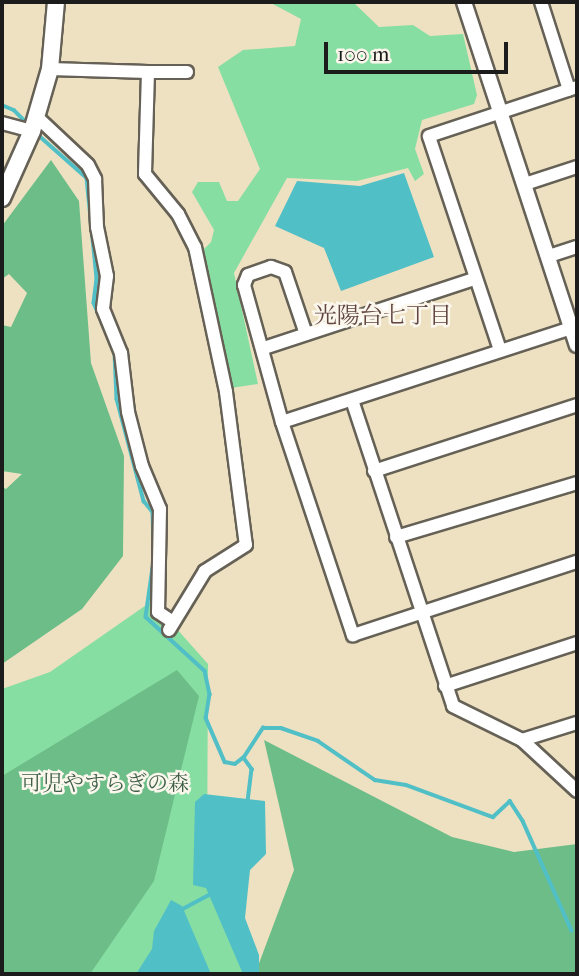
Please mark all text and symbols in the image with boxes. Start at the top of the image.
scale bar [327,28,511,72]
text: 100 m [337,42,390,66]
district label: 光陽台七丁目 [314,302,452,330]
park label: 可児やすらぎの森 [21,770,189,796]

